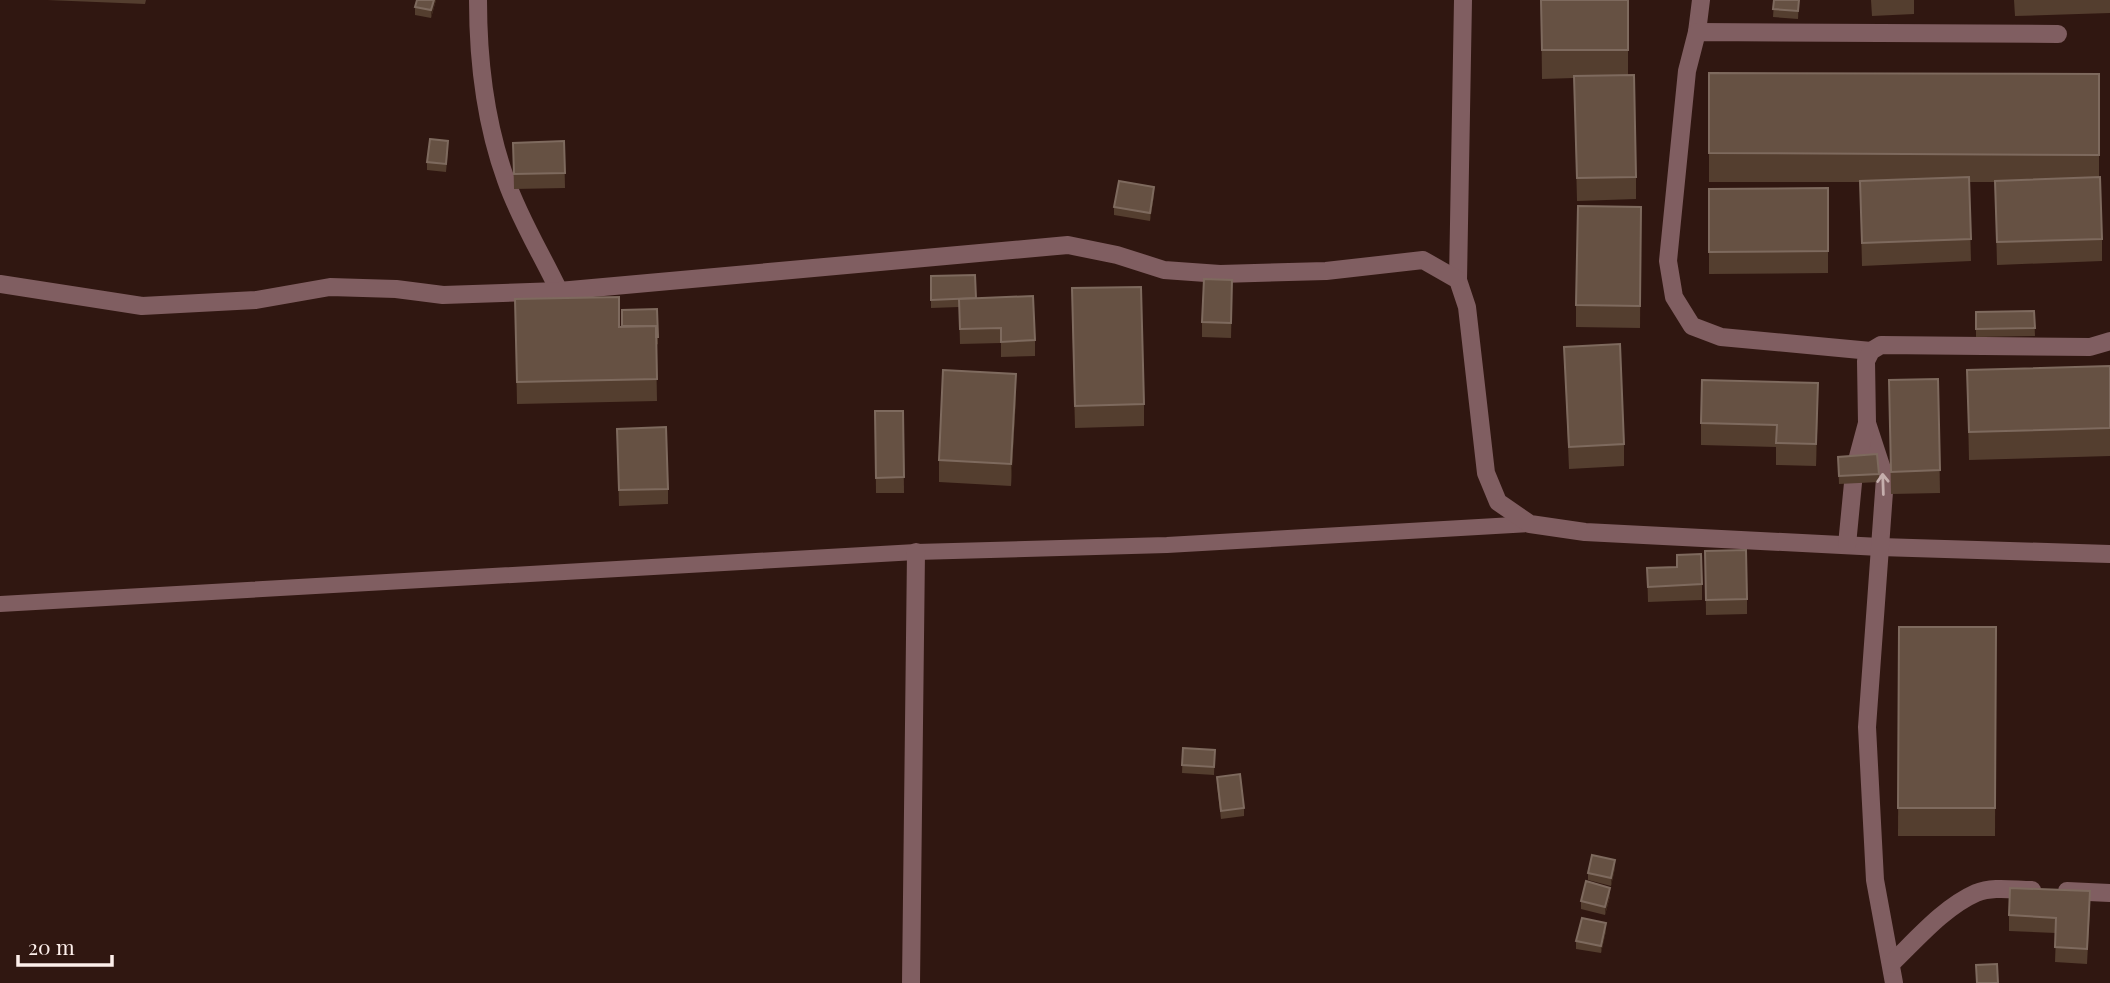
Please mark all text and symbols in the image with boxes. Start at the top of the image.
one-way arrow [1877,472,1890,495]
scale bar [18,923,112,967]
text: 20 m [28,932,75,960]

